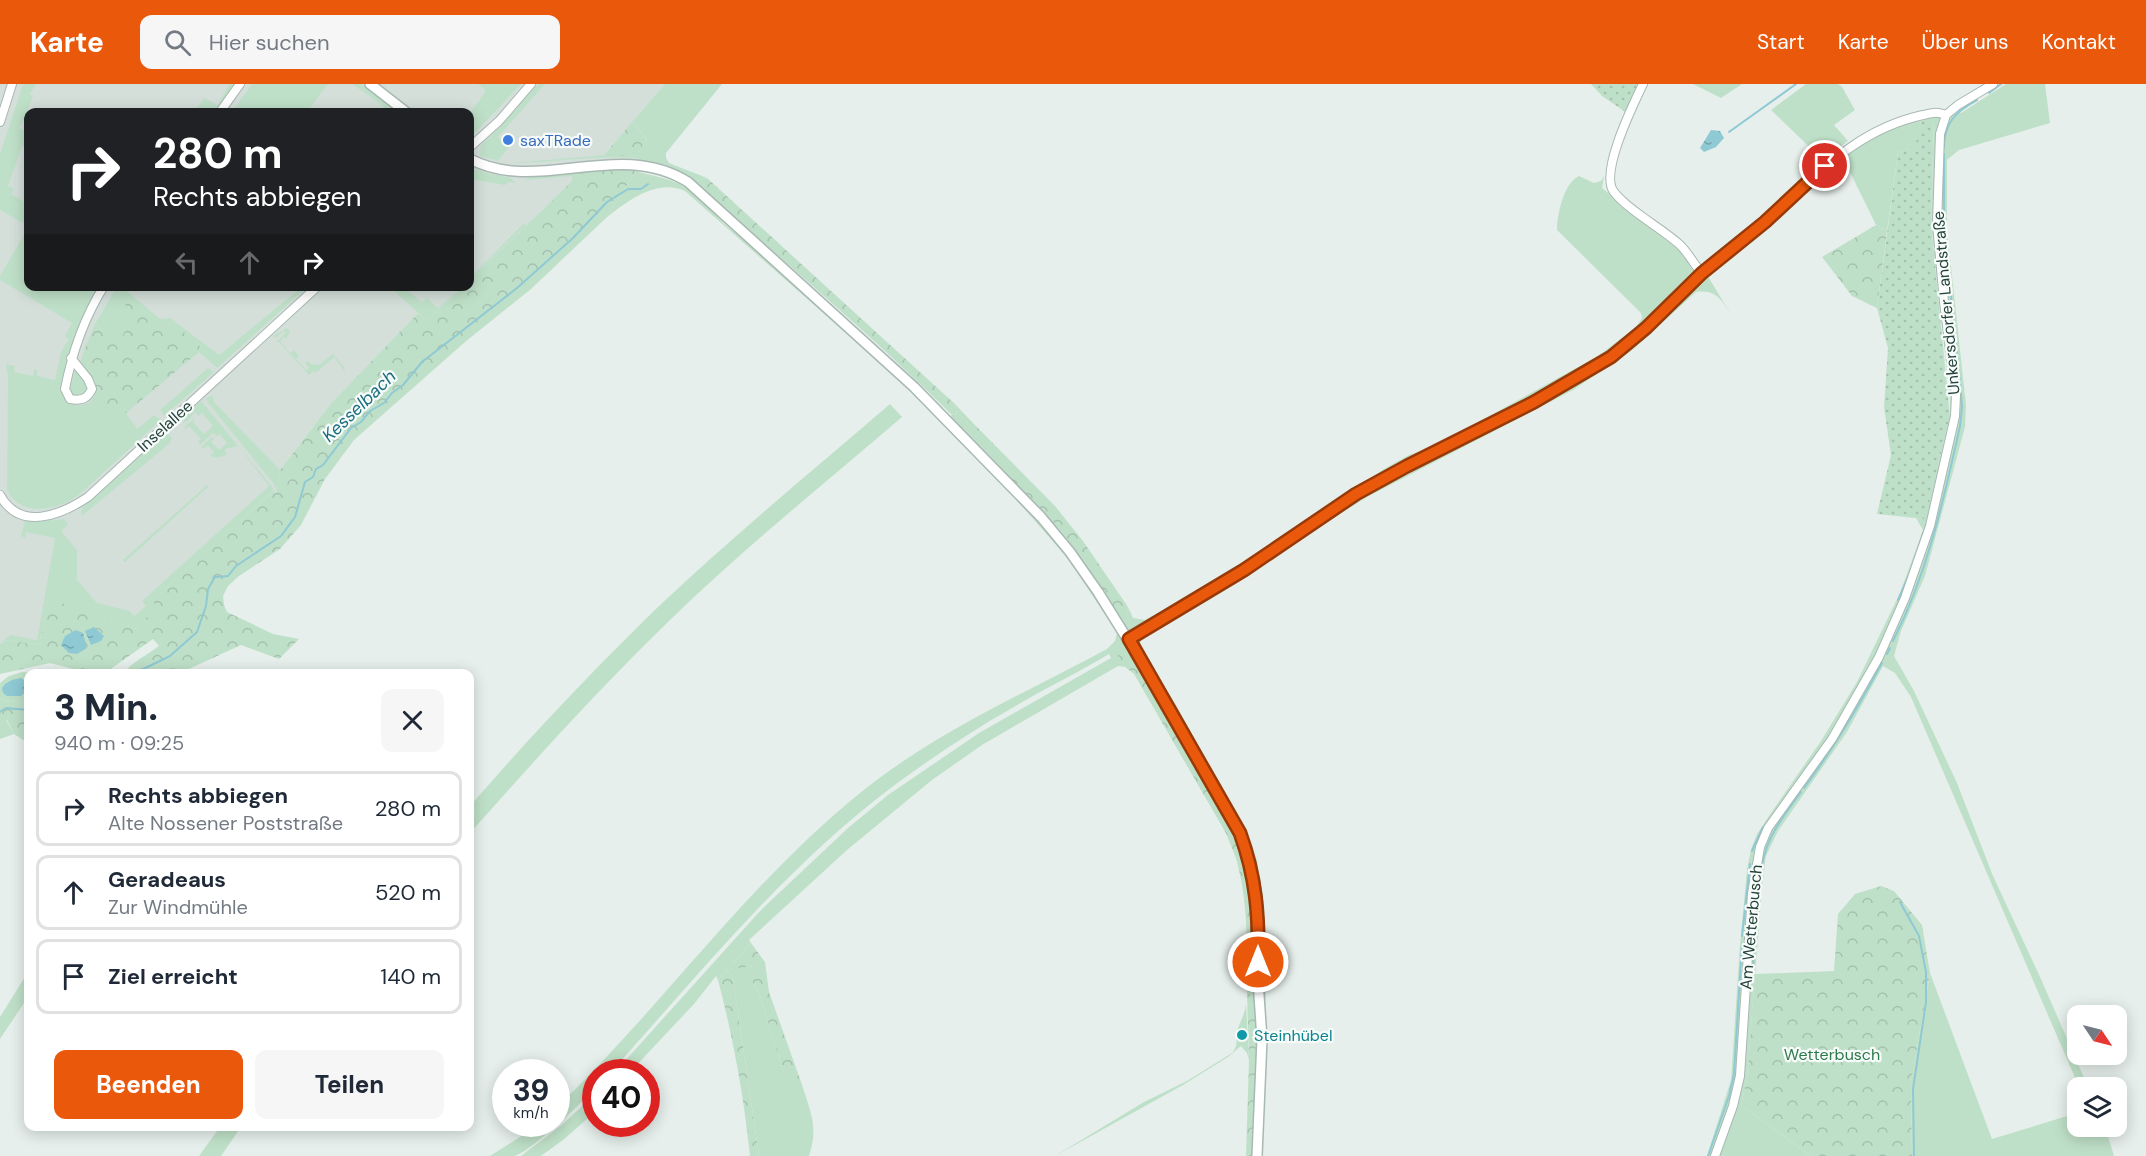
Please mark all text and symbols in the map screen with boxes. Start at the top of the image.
search box [140,15,560,69]
text: Karte [30,24,104,61]
icon: search [161,26,194,59]
text: Hier suchen [209,28,330,57]
text: Start [1757,28,1805,56]
text: Karte [1838,28,1889,56]
text: Über uns [1922,28,2008,56]
text: Kontakt [2041,28,2116,56]
text: 280 m [153,126,283,181]
place label: saxTRade [520,130,591,151]
icon: right [54,132,132,210]
marker: saxTRade [501,133,515,147]
pin [1799,140,1850,191]
icon: arrive [1808,149,1841,182]
text: Rechts abbiegen [153,179,361,214]
street label: Unkersdorfer Landstraße [1928,210,1964,396]
icon: left [170,246,203,279]
icon: ahead [233,246,266,279]
icon: right [296,246,329,279]
water label: Kesselbach [317,365,401,447]
street label: Inselallee [133,396,197,456]
text: 3 Min. [54,684,158,731]
button: close [381,689,444,752]
text: 940 m · 09:25 [54,730,184,756]
text: Rechts abbiegen [108,781,288,810]
icon: right [57,792,90,825]
text: 280 m [375,794,441,823]
text: Alte Nossener Poststraße [108,810,343,836]
street label: Am Wetterbusch [1735,864,1767,990]
text: Geradeaus [108,865,226,894]
icon: ahead [57,876,90,909]
text: 520 m [375,878,441,907]
text: Zur Windmühle [108,894,248,920]
position arrow [1226,930,1290,994]
icon: arrive [57,960,90,993]
text: Ziel erreicht [108,962,238,991]
text: 140 m [380,962,441,991]
north arrow [2067,1005,2127,1065]
map controls [2067,1005,2127,1137]
place label: Steinhübel [1254,1025,1332,1046]
marker: Steinhübel [1235,1028,1249,1042]
park label: Wetterbusch [1784,1044,1880,1065]
button: Beenden [54,1050,243,1119]
button: Teilen [255,1050,444,1119]
speed limit sign: 40 [582,1059,660,1137]
text: 39 [513,1071,549,1110]
button: layers [2067,1077,2127,1137]
text: km/h [513,1103,549,1123]

